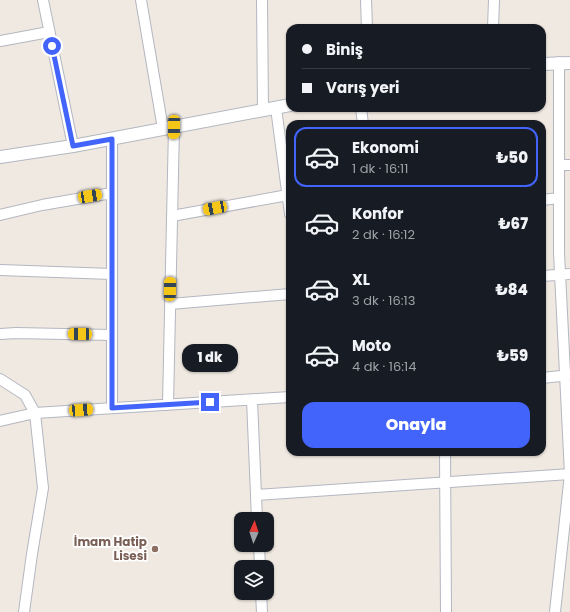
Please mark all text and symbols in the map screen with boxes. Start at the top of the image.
route start [43,37,61,55]
text: Biniş [326,39,363,60]
text: Varış yeri [326,77,400,98]
car [168,115,180,139]
text: Ekonomi [352,137,419,158]
icon: car [304,139,340,175]
text: ₺50 [496,147,528,168]
text: 1 dk · 16:11 [352,159,408,178]
car [77,188,103,204]
car [202,200,228,216]
text: Konfor [352,203,404,224]
icon: car [304,205,340,241]
text: ₺67 [498,213,528,234]
text: 2 dk · 16:12 [352,225,415,244]
text: XL [352,269,370,290]
icon: car [304,271,340,307]
car [164,277,176,301]
text: ₺84 [495,279,528,300]
text: 3 dk · 16:13 [352,291,415,310]
car [68,328,92,340]
text: Moto [352,335,391,356]
icon: car [304,337,340,373]
callout: 1 dk [182,344,238,372]
text: ₺59 [497,345,528,366]
text: 1 dk [198,348,222,367]
text: 4 dk · 16:14 [352,357,416,376]
route end [201,393,219,411]
button: Onayla [302,402,530,448]
car [69,403,93,417]
north arrow [234,512,274,552]
map controls [234,512,274,600]
place label: İmam Hatip Lisesi [74,533,147,564]
marker: İmam Hatip Lisesi [150,544,160,554]
button: layers [234,560,274,600]

